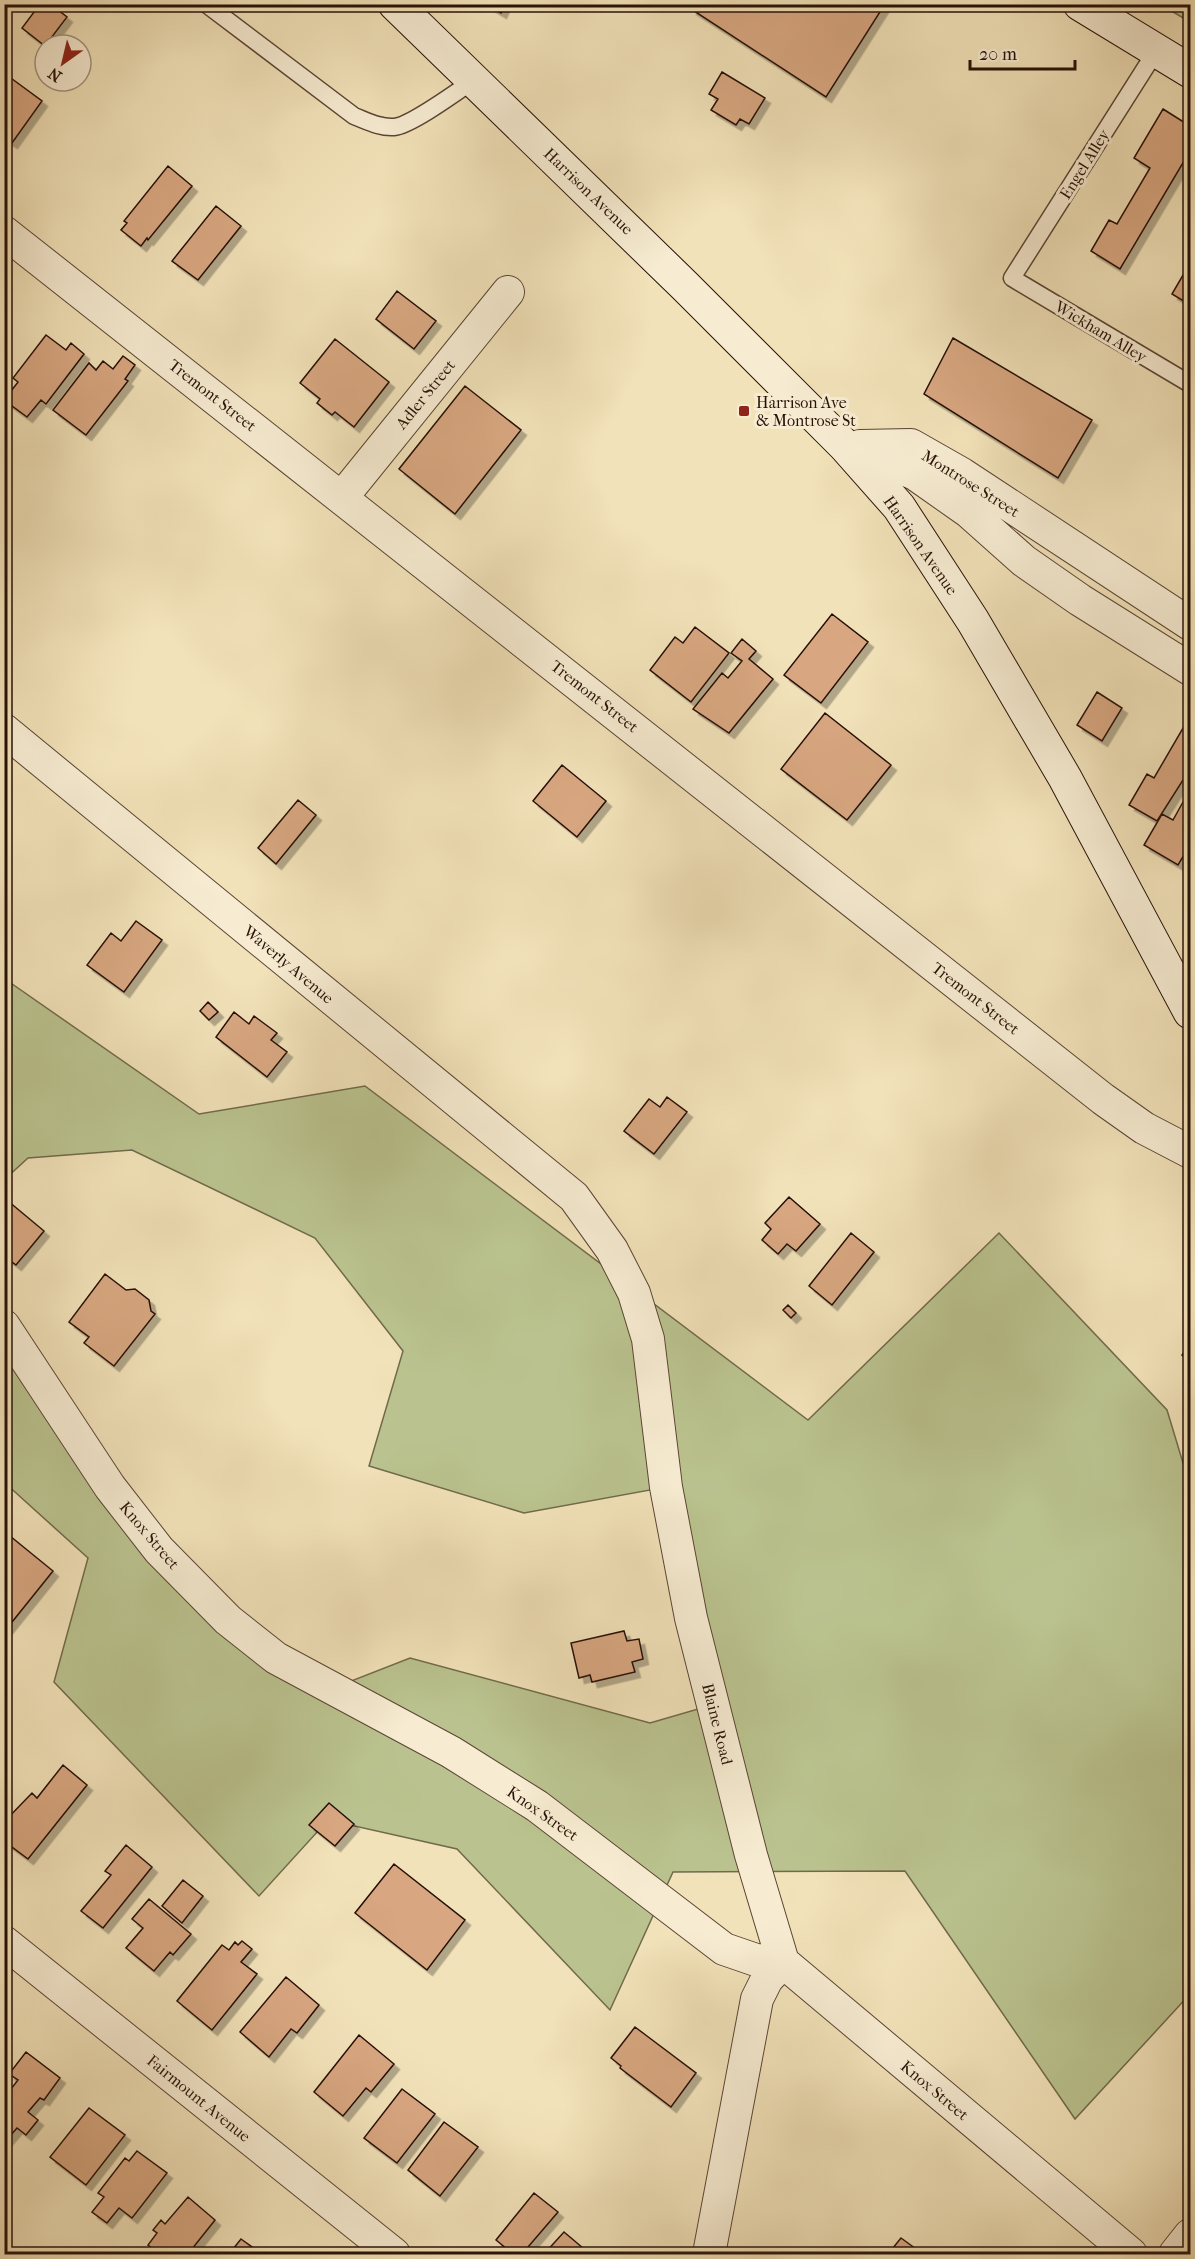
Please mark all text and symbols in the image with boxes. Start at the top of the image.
north arrow [33,33,93,93]
scale bar [970,33,1075,71]
text: 20 m [979,44,1017,65]
text: N [44,63,65,86]
street label: Engel Alley [1056,125,1114,203]
street label: Harrison Avenue [540,144,637,239]
street label: Wickham Alley [1050,296,1151,367]
street label: Tremont Street [165,355,261,436]
street label: Adler Street [391,356,459,434]
place label: Harrison Ave & Montrose St [756,393,856,430]
marker: Harrison Ave & Montrose St [737,404,751,418]
street label: Montrose Street [918,446,1023,521]
street label: Harrison Avenue [879,492,962,599]
street label: Tremont Street [547,656,643,737]
street label: Waverly Avenue [239,921,338,1008]
street label: Tremont Street [928,958,1024,1039]
street label: Knox Street [116,1498,184,1573]
street label: Blaine Road [698,1681,737,1767]
street label: Knox Street [503,1782,582,1845]
street label: Fairmount Avenue [143,2051,254,2146]
street label: Knox Street [897,2057,973,2124]

